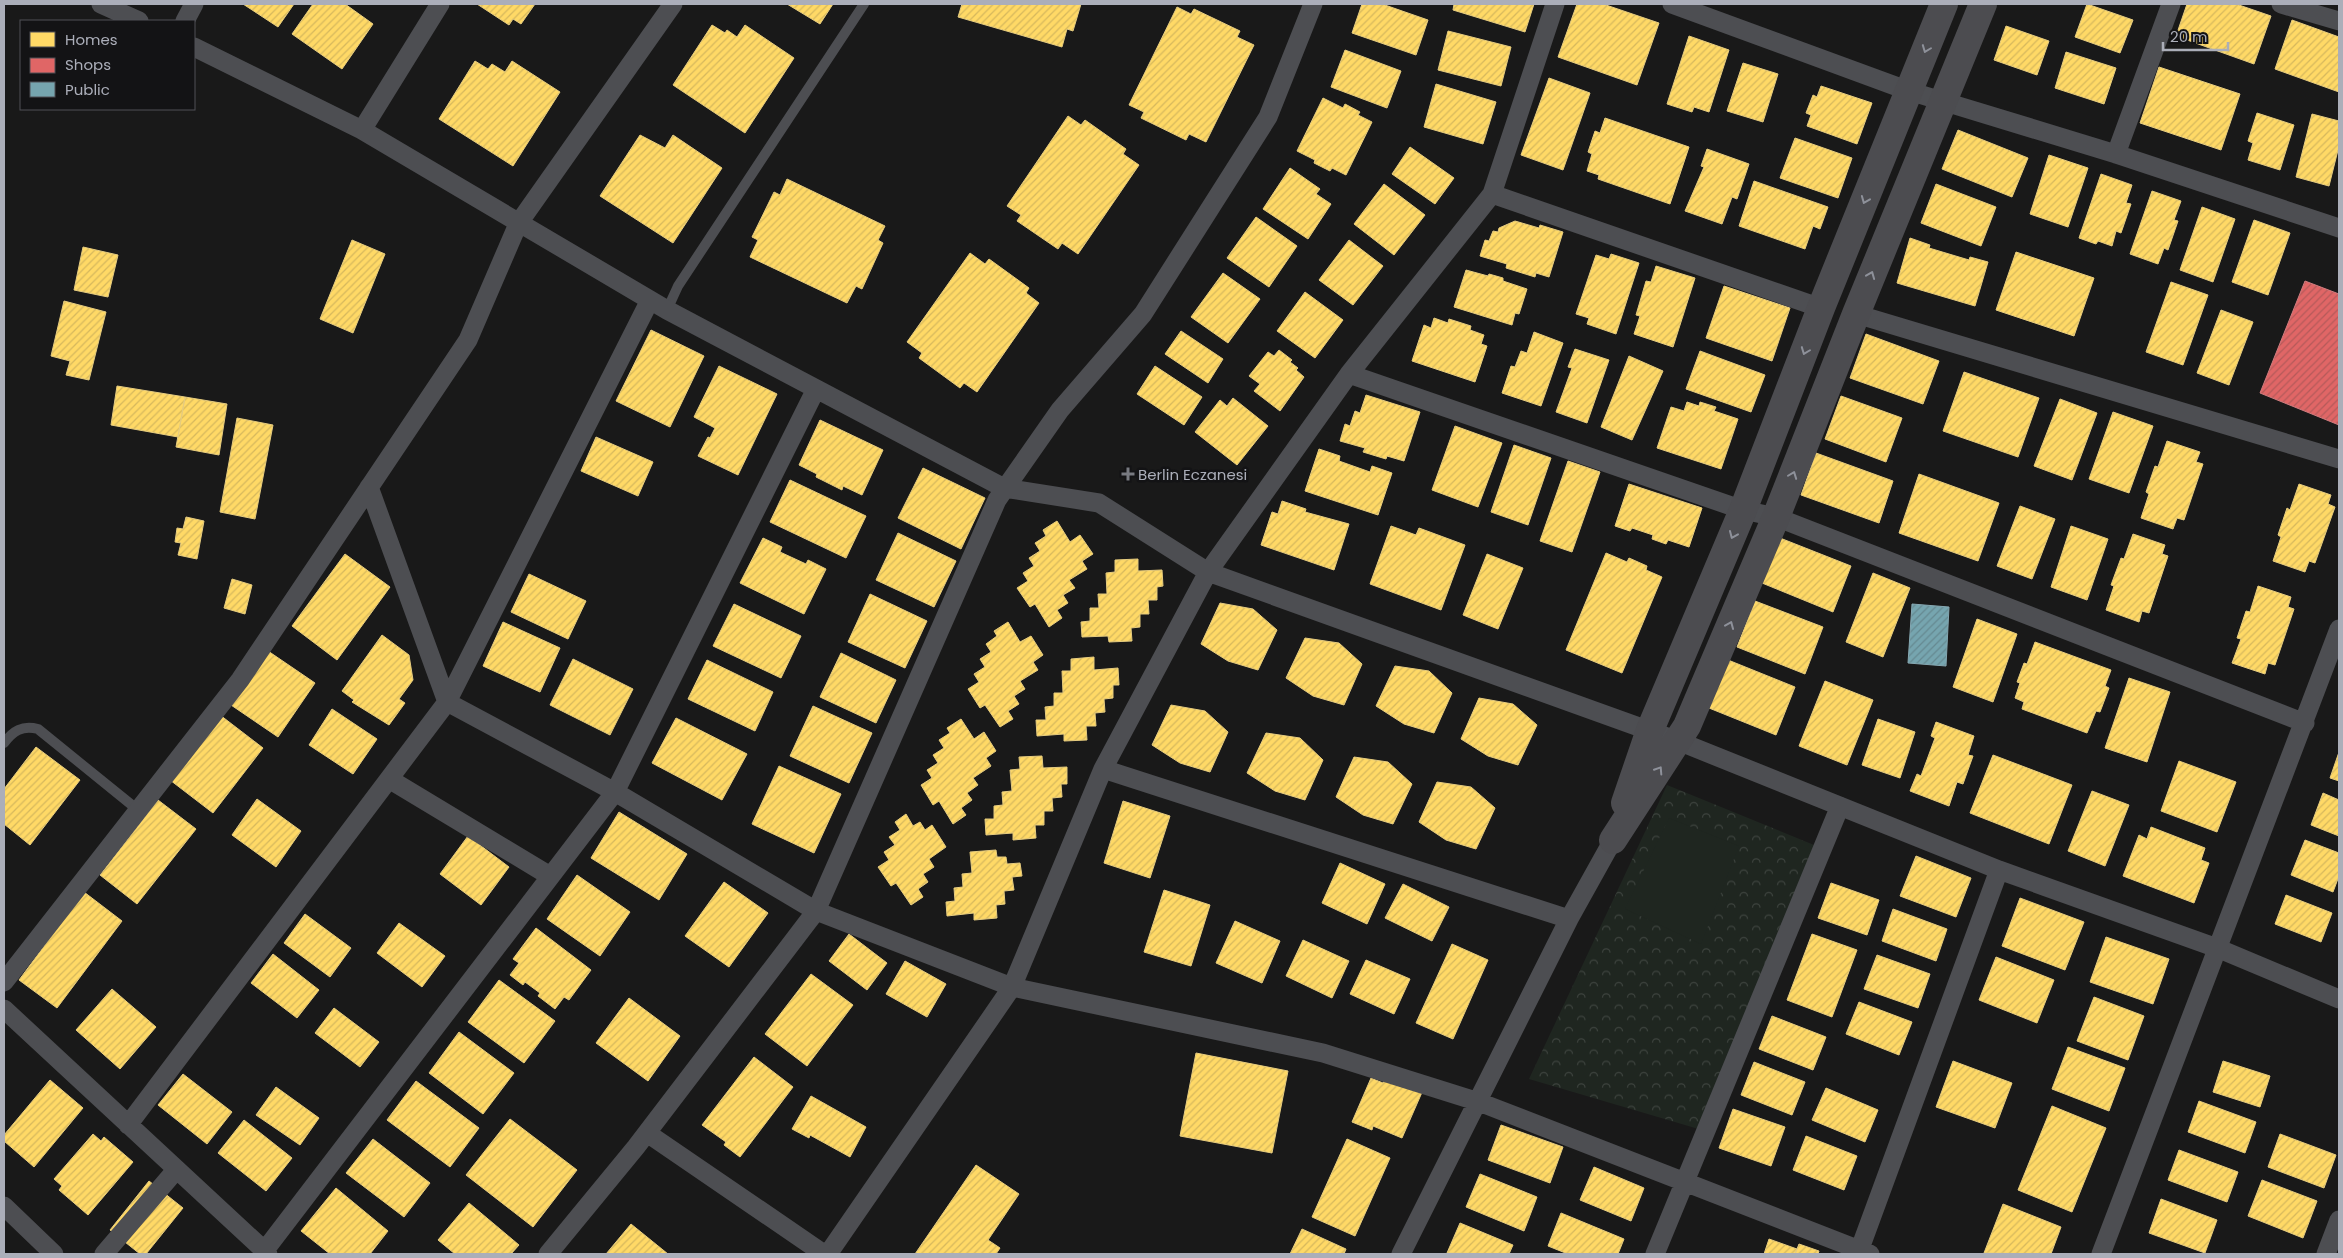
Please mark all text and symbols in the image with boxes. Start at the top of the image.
legend [20,20,195,110]
scale bar [2163,20,2228,52]
text: 20 m [2170,26,2208,47]
text: Homes [65,29,118,50]
one-way arrow [1922,44,1932,53]
text: Shops [65,54,111,75]
text: Public [65,79,110,100]
one-way arrow [1861,195,1871,204]
one-way arrow [1865,271,1876,280]
one-way arrow [1800,346,1811,355]
place label: Berlin Eczanesi [1138,464,1247,485]
marker: Berlin Eczanesi [1122,468,1134,480]
one-way arrow [1787,471,1797,480]
one-way arrow [1728,530,1739,539]
one-way arrow [1724,621,1735,630]
one-way arrow [1652,766,1662,775]

